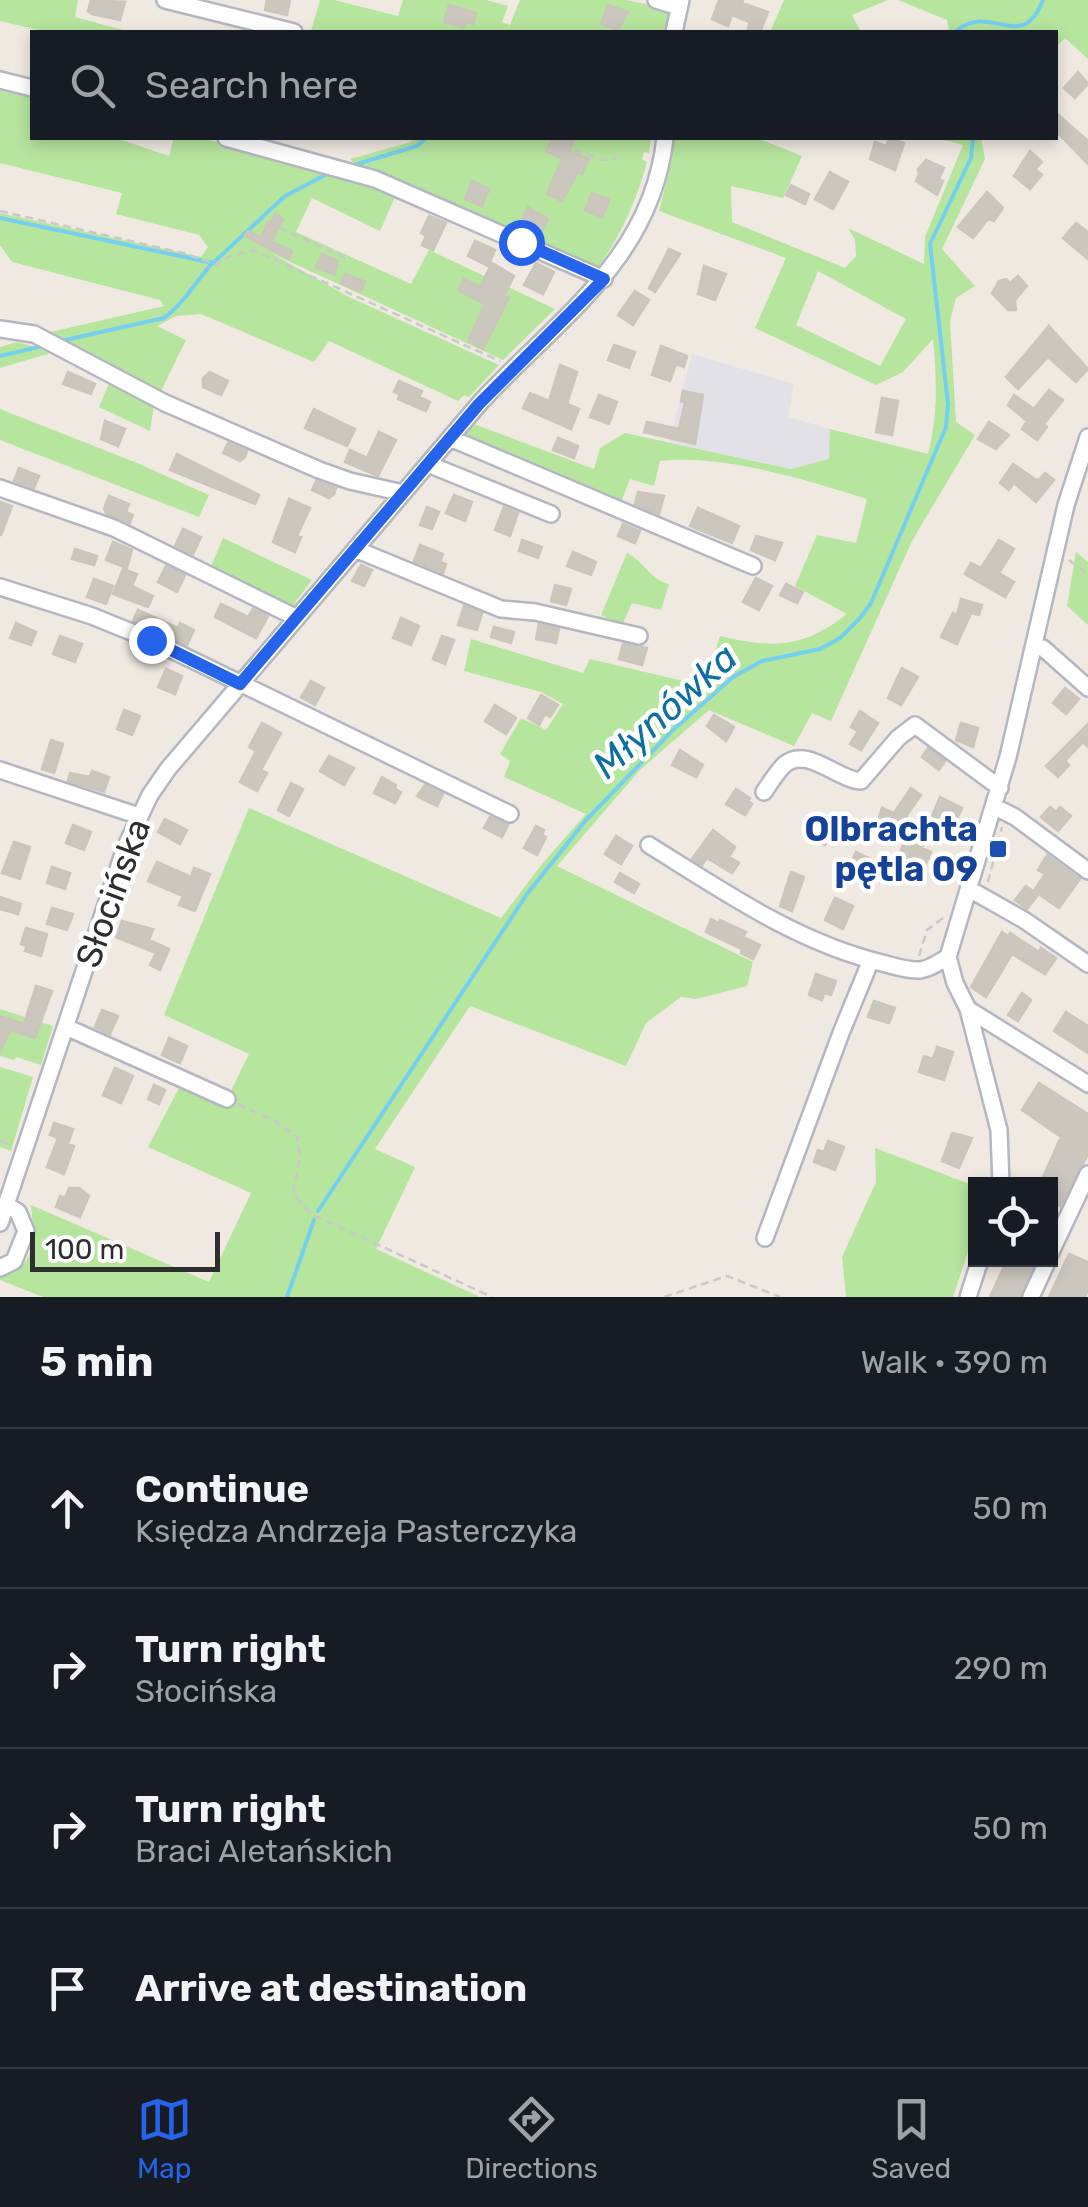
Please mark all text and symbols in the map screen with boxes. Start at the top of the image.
search box [30,30,1058,140]
icon: search [65,58,120,113]
text: Search here [145,62,358,108]
route start [499,220,545,266]
route end [129,618,175,664]
water label: Młynówka [583,634,747,788]
place label: Olbrachta pętla 09 [805,808,978,890]
street label: Słocińska [67,813,159,973]
marker: Olbrachta pętla 09 [987,838,1009,860]
map controls [968,1177,1058,1267]
button: locate [968,1177,1058,1267]
scale bar [30,1227,220,1272]
text: 100 m [45,1233,124,1266]
text: 5 min [40,1337,154,1387]
text: Walk · 390 m [860,1343,1048,1381]
text: Continue [135,1466,309,1512]
icon: ahead [40,1481,95,1536]
text: 50 m [972,1489,1048,1527]
text: Księdza Andrzeja Pasterczyka [135,1512,578,1550]
text: Turn right [135,1626,326,1672]
icon: right [40,1641,95,1696]
text: 290 m [954,1649,1048,1687]
text: Słocińska [135,1672,277,1710]
text: Turn right [135,1786,326,1832]
icon: right [40,1801,95,1856]
text: 50 m [972,1809,1048,1847]
text: Braci Aletańskich [135,1832,393,1870]
icon: arrive [40,1961,95,2016]
text: Arrive at destination [135,1965,527,2011]
tab: Map [137,2092,192,2185]
tab: Directions [465,2092,598,2185]
tab: Saved [871,2092,951,2185]

